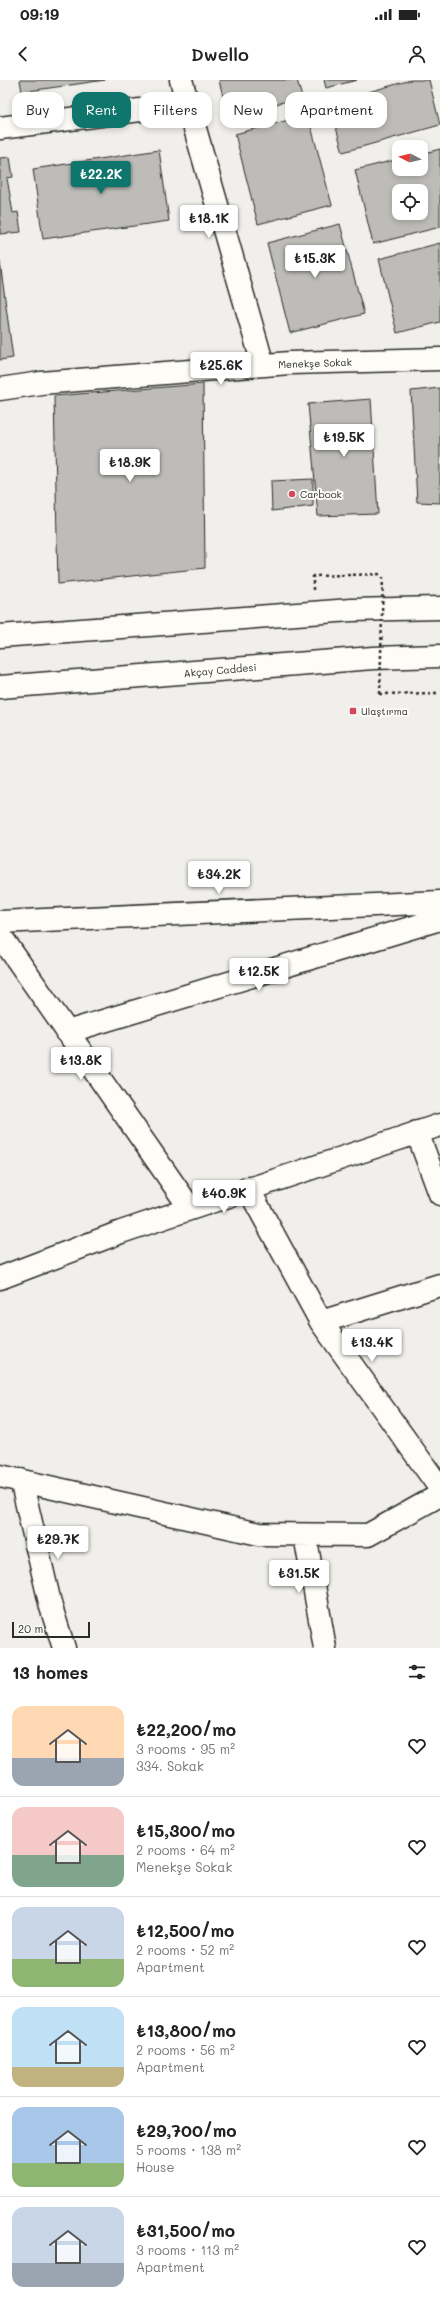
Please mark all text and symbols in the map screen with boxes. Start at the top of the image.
text: 09:19 [20,4,59,24]
text: Dwello [191,42,249,66]
icon: back [12,43,34,65]
icon: person [406,43,428,65]
chip: Buy [12,92,64,128]
chip: Rent [72,92,131,128]
chip: Filters [139,92,212,128]
chip: New [220,92,277,128]
chip: Apartment [285,92,387,128]
north arrow [392,140,428,176]
map controls [392,140,428,220]
pin: ₺22.2K [68,161,134,195]
text: ₺22.2K [80,165,122,182]
button: locate [392,184,428,220]
pin: ₺18.1K [176,205,242,239]
text: ₺18.1K [189,209,229,226]
pin: ₺15.3K [282,245,348,279]
text: ₺15.3K [294,249,336,266]
pin: ₺25.6K [188,352,254,386]
street label: Menekşe Sokak [278,355,352,371]
text: ₺25.6K [199,356,243,373]
pin: ₺19.5K [311,424,377,458]
text: ₺19.5K [323,428,365,445]
pin: ₺18.9K [97,449,163,483]
text: ₺18.9K [109,453,151,470]
place label: Carbook [300,487,342,501]
marker: Carbook [287,489,297,499]
street label: Akçay Caddesi [183,660,257,680]
place label: Ulaştırma [361,704,408,718]
marker: Ulaştırma [348,706,358,716]
pin: ₺34.2K [186,861,252,895]
text: ₺34.2K [197,865,241,882]
pin: ₺12.5K [226,958,292,992]
text: ₺12.5K [238,962,280,979]
pin: ₺13.8K [48,1047,114,1081]
text: ₺13.8K [60,1051,102,1068]
pin: ₺40.9K [191,1180,257,1214]
text: ₺40.9K [201,1184,247,1201]
pin: ₺13.4K [339,1329,405,1363]
text: ₺13.4K [351,1333,393,1350]
pin: ₺29.7K [25,1526,91,1560]
text: ₺29.7K [36,1530,80,1547]
pin: ₺31.5K [266,1560,332,1594]
text: ₺31.5K [278,1564,320,1581]
scale bar [12,1620,90,1639]
text: 20 m [18,1621,43,1636]
text: 13 homes [12,1661,88,1683]
icon: filters [406,1661,428,1683]
text: ₺22,200/mo [136,1718,236,1740]
icon: home [44,1722,92,1770]
icon: heart [406,1735,428,1757]
text: 3 rooms · 95 m² [136,1740,235,1757]
text: 334. Sokak [136,1757,204,1774]
text: ₺15,300/mo [136,1819,235,1841]
icon: home [44,1823,92,1871]
icon: heart [406,1836,428,1858]
text: 2 rooms · 64 m² [136,1841,235,1858]
text: Menekşe Sokak [136,1858,232,1875]
text: ₺12,500/mo [136,1919,234,1941]
icon: home [44,1923,92,1971]
icon: heart [406,1936,428,1958]
text: 2 rooms · 52 m² [136,1941,234,1958]
text: Apartment [136,1958,205,1975]
text: ₺13,800/mo [136,2019,236,2041]
icon: home [44,2023,92,2071]
icon: heart [406,2036,428,2058]
text: 2 rooms · 56 m² [136,2041,235,2058]
text: Apartment [136,2058,205,2075]
text: ₺29,700/mo [136,2119,237,2141]
icon: home [44,2123,92,2171]
icon: heart [406,2136,428,2158]
text: 5 rooms · 138 m² [136,2141,241,2158]
text: House [136,2158,174,2175]
text: ₺31,500/mo [136,2219,235,2241]
icon: home [44,2223,92,2271]
icon: heart [406,2236,428,2258]
text: 3 rooms · 113 m² [136,2241,239,2258]
text: Apartment [136,2258,205,2275]

